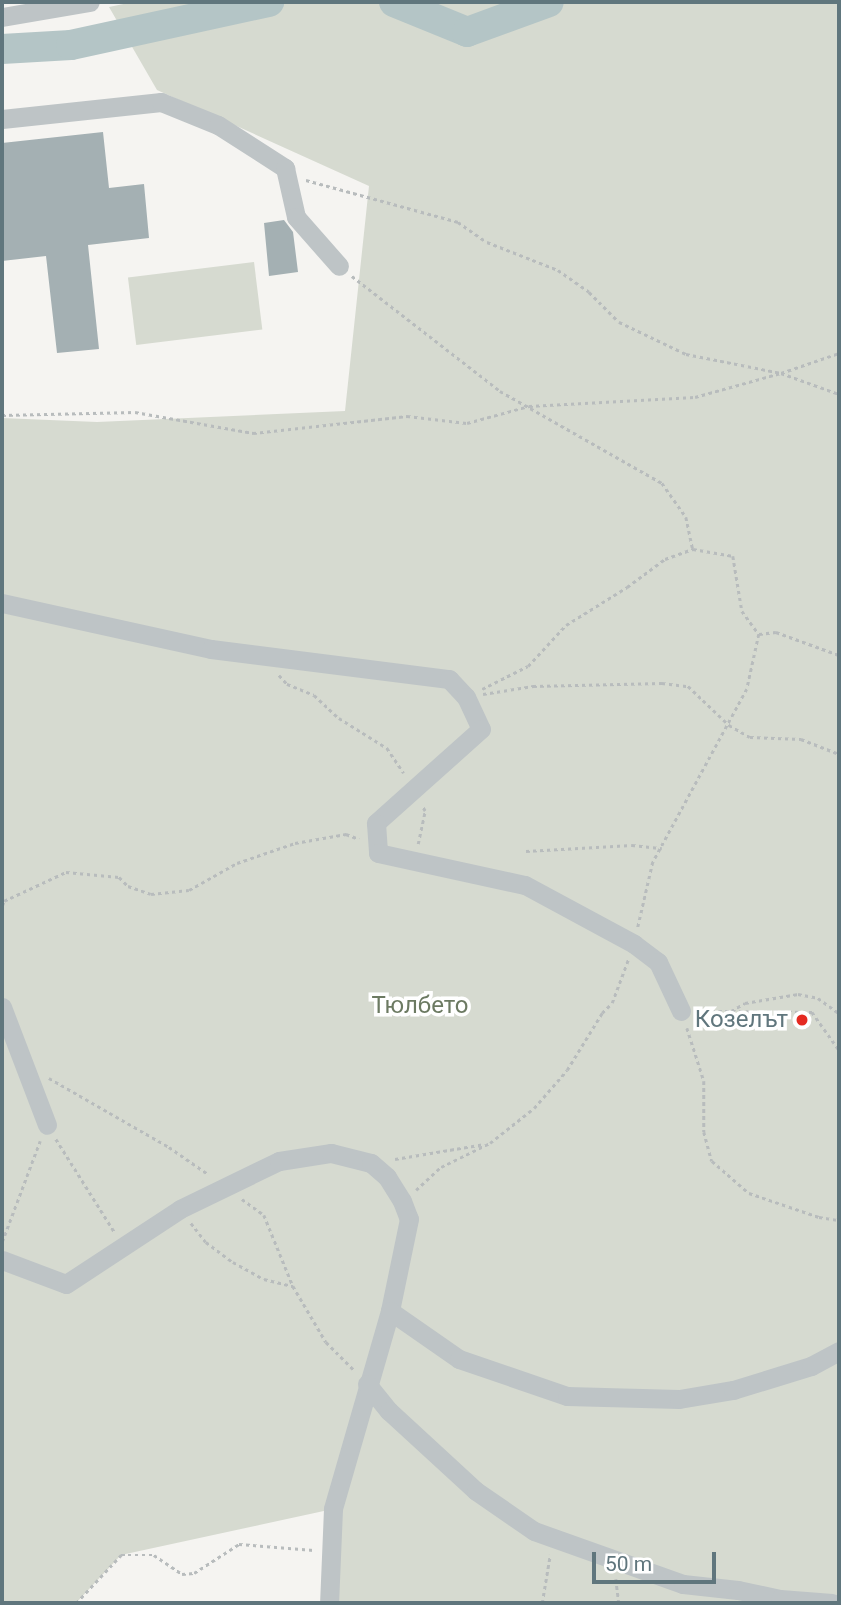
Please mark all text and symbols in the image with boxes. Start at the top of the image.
park label: Тюлбето [372,992,468,1020]
place label: Козелът [695,1006,788,1034]
marker: Козелът [794,1012,810,1028]
scale bar [596,1538,720,1582]
text: 50 m [605,1552,652,1576]

